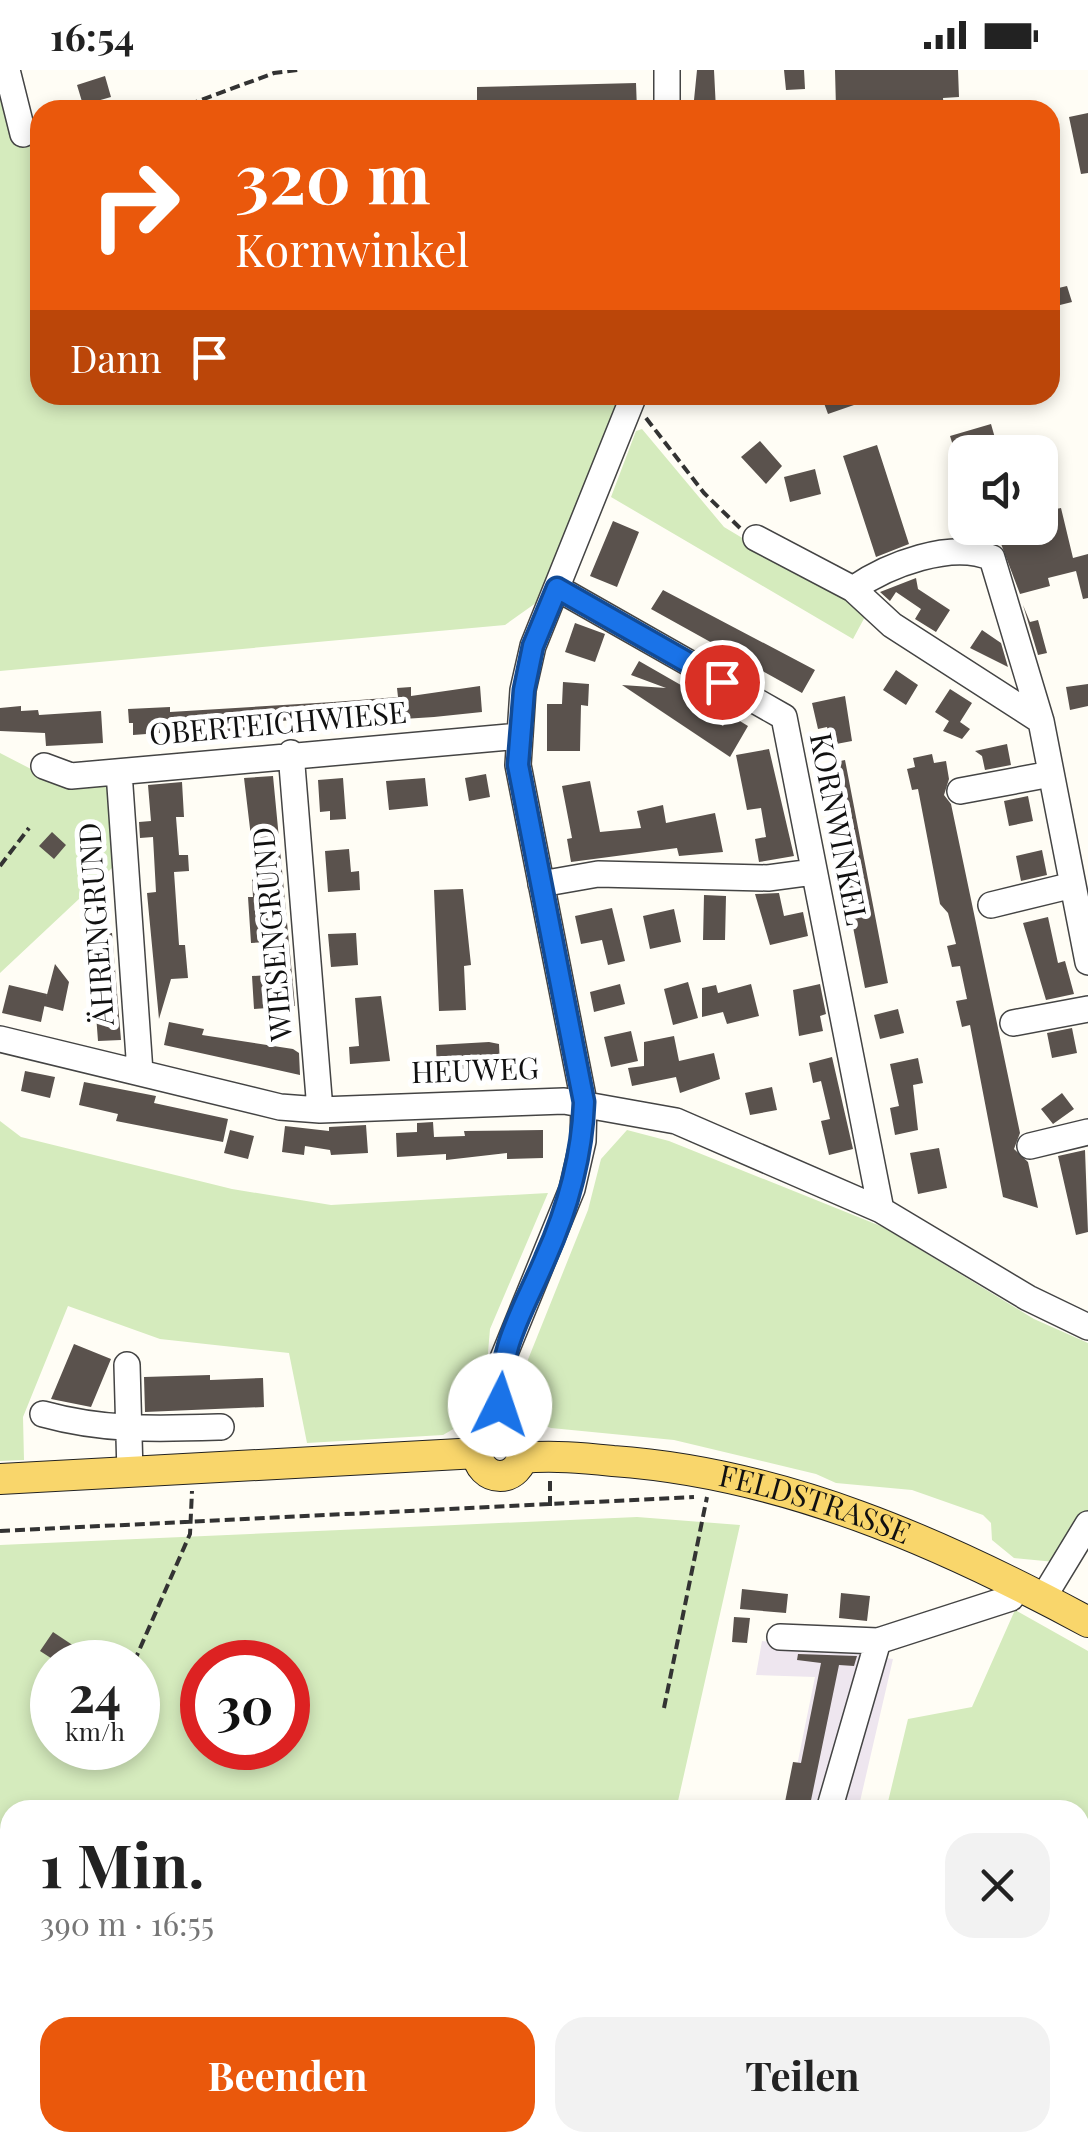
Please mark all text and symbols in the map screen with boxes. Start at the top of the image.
text: 16:54 [50,10,134,61]
text: 320 m [235,128,431,222]
icon: right [70,140,200,270]
text: Kornwinkel [235,218,469,278]
icon: arrive [182,330,237,385]
text: Dann [70,332,162,383]
map controls [948,435,1058,545]
button: sound [948,435,1058,545]
pin [680,640,765,725]
icon: arrive [695,655,750,710]
street label: OBERTEICHWIESE [147,691,408,753]
street label: KORNWINKEL [802,729,878,928]
street label: ÄHRENGRUND [68,821,122,1028]
street label: WIESENGRUND [242,825,300,1044]
street label: HEUWEG [410,1047,540,1091]
position arrow [448,1353,552,1457]
street label: FELDSTRASSE [716,1454,917,1552]
speed limit sign: 30 [180,1640,310,1770]
text: 24 [69,1659,121,1726]
text: km/h [65,1714,125,1747]
text: 1 Min. [40,1823,205,1903]
button: close [945,1833,1050,1938]
text: 390 m · 16:55 [40,1901,214,1944]
button: Beenden [40,2017,535,2132]
button: Teilen [555,2017,1050,2132]

